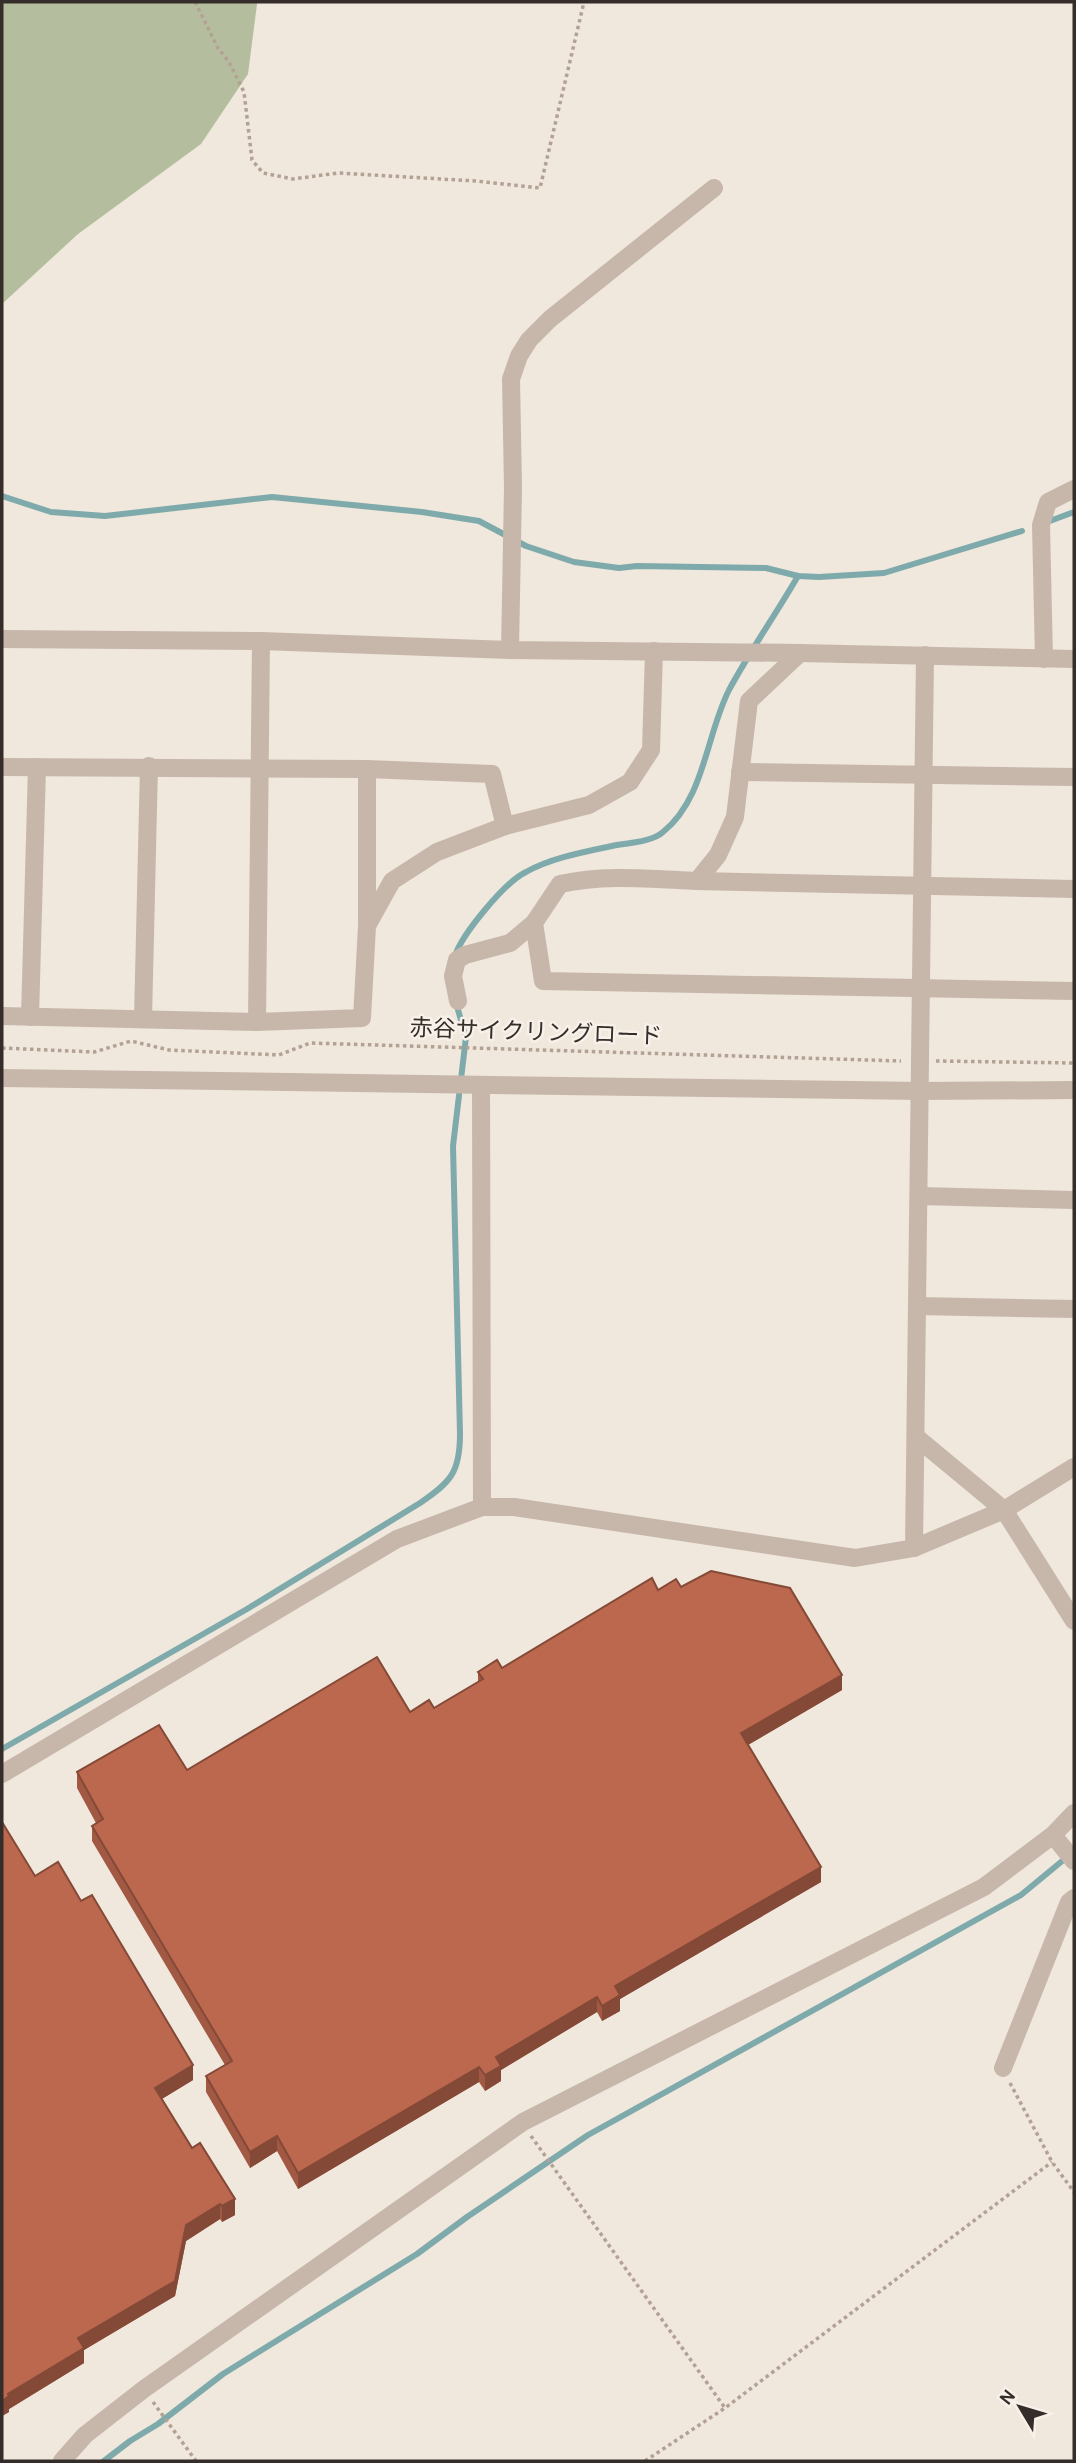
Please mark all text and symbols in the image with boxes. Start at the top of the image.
street label: 赤谷サイクリングロード [409,1014,663,1050]
north arrow [985,2372,1055,2442]
text: N [995,2385,1020,2409]

